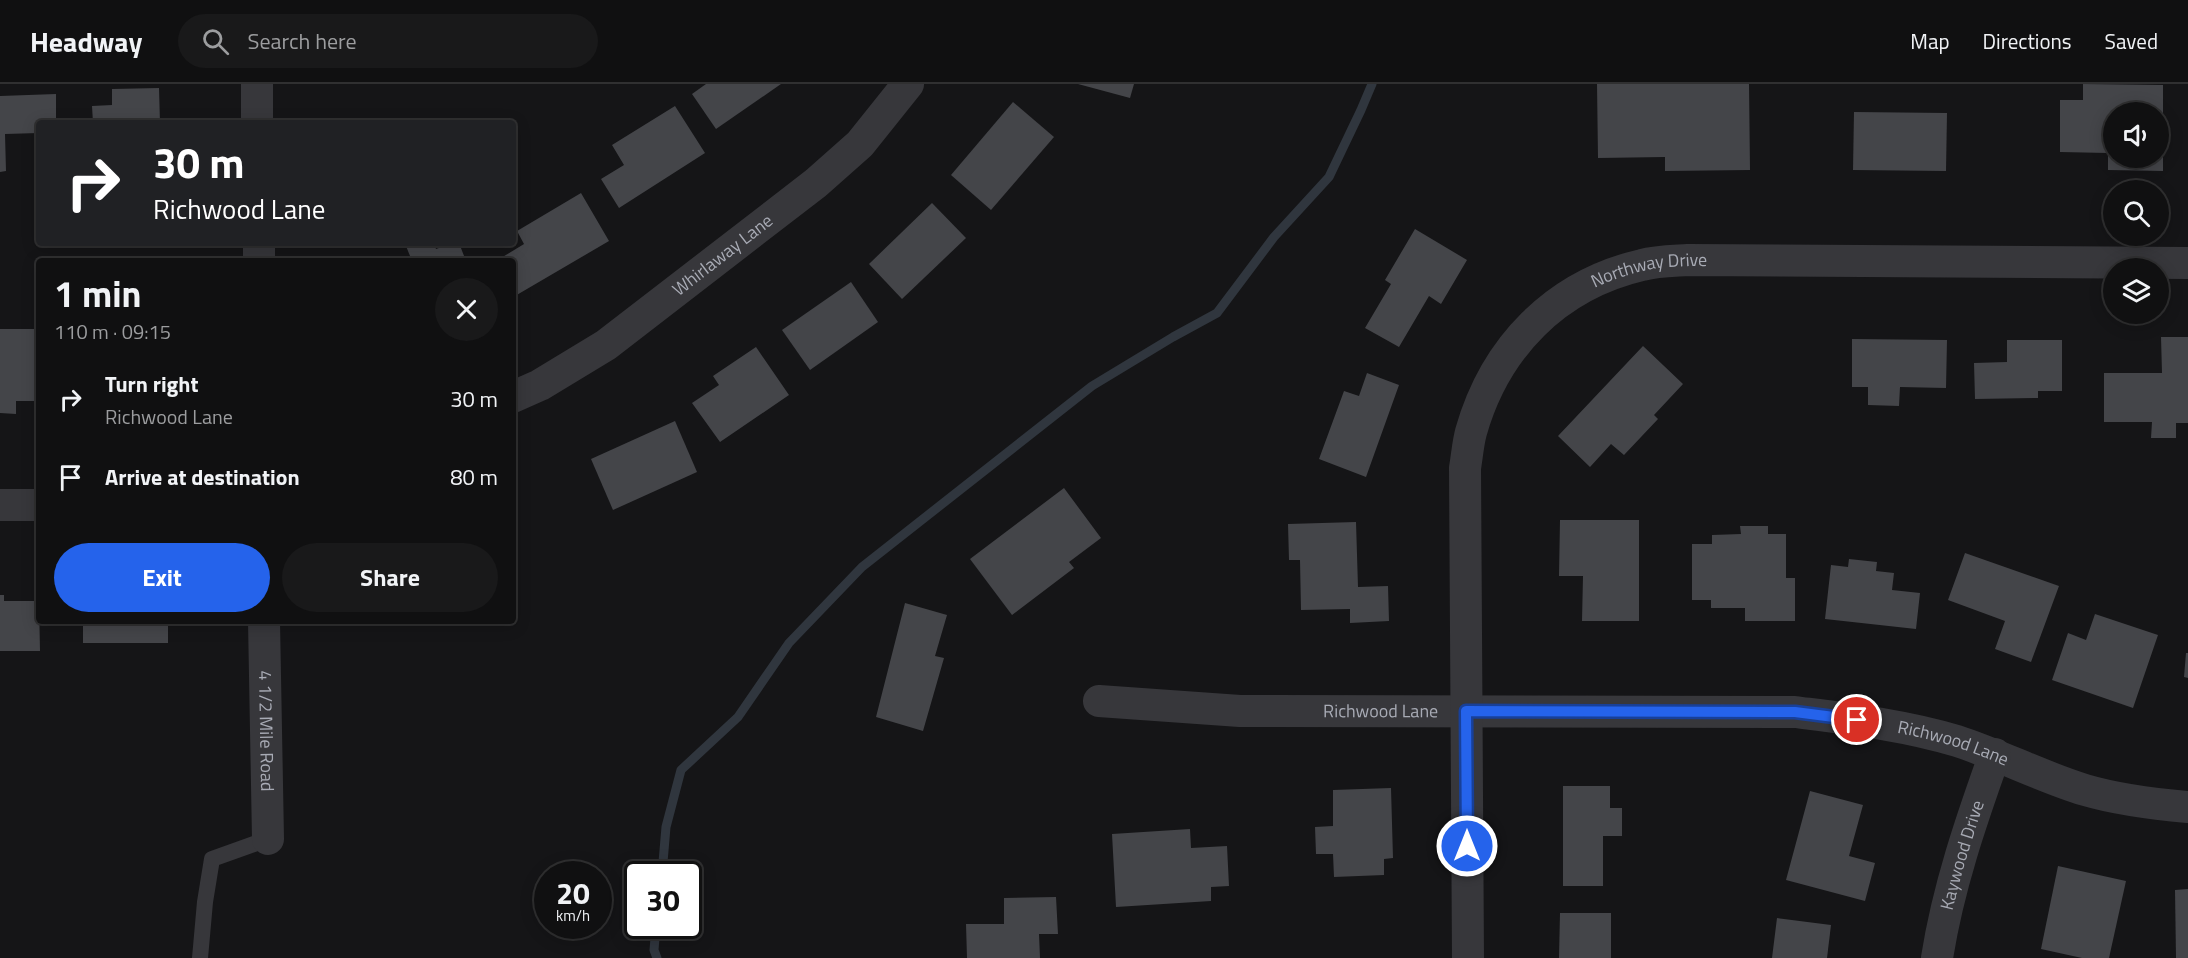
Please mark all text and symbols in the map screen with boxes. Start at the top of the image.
search box [178,14,598,68]
text: Headway [30,20,142,63]
text: Search here [247,24,357,58]
icon: search [199,25,232,58]
text: Map [1910,25,1950,57]
text: Directions [1983,25,2072,57]
text: Saved [2105,25,2158,57]
map controls [2103,102,2169,324]
button: sound [2103,102,2169,168]
text: 30 m [153,130,245,194]
icon: right [54,144,132,222]
button: search [2103,180,2169,246]
text: Richwood Lane [153,188,325,229]
street label: Whirlaway Lane [666,207,778,302]
street label: Northway Drive [1586,246,1707,294]
button: layers [2103,258,2169,324]
text: 1 min [54,266,141,321]
button: close [435,278,498,341]
text: 110 m · 09:15 [54,316,171,347]
text: Turn right [105,367,199,401]
text: 30 m [450,382,498,416]
icon: right [54,383,87,416]
text: Richwood Lane [105,401,233,432]
text: Arrive at destination [105,460,300,494]
text: 80 m [450,460,498,494]
icon: arrive [54,461,87,494]
button: Exit [54,543,270,612]
button: Share [282,543,498,612]
street label: 4 1/2 Mile Road [252,670,281,792]
pin [1831,694,1882,745]
street label: Richwood Lane [1323,697,1438,724]
icon: arrive [1840,703,1873,736]
street label: Richwood Lane [1896,713,2013,772]
street label: Kaywood Drive [1933,796,1991,913]
position arrow [1435,814,1499,878]
speed limit sign: 30 [624,861,702,939]
text: 20 [556,870,590,916]
text: km/h [556,904,590,927]

